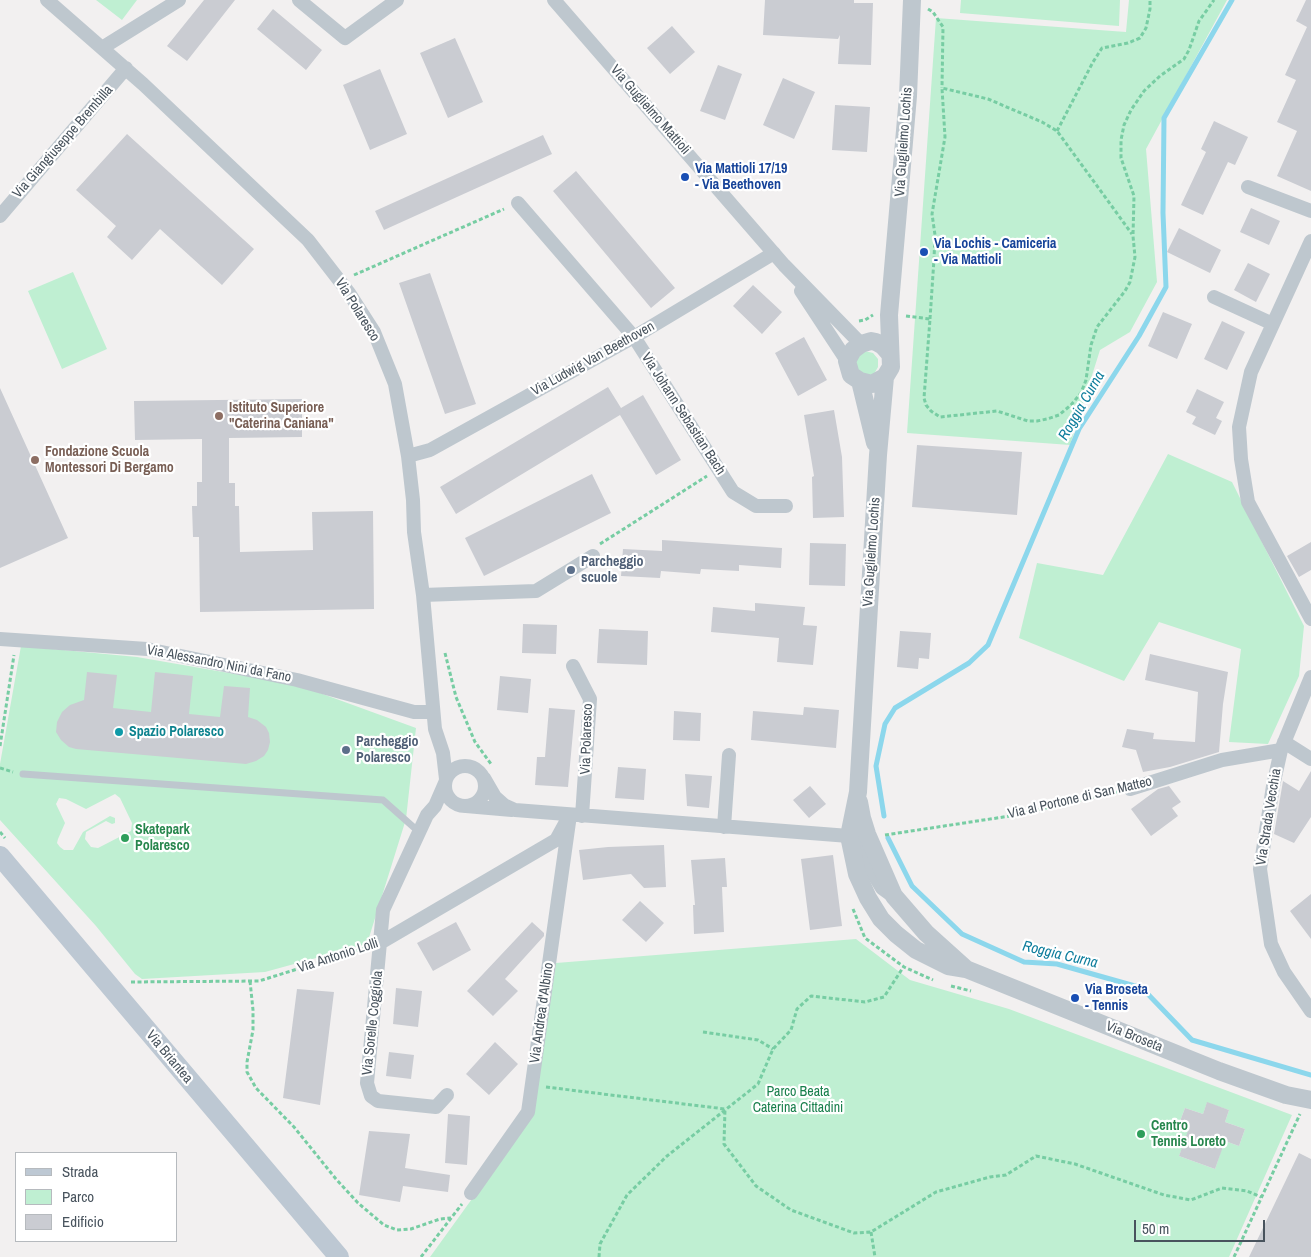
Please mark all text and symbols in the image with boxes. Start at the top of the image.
street label: Via Guglielmo Mattioli [606,62,694,158]
street label: Via Giangiuseppe Brembilla [9,82,117,202]
street label: Via Guglielmo Lochis [892,87,916,197]
place label: Via Mattioli 17/19 - Via Beethoven [695,161,787,193]
marker: Via Mattioli 17/19 - Via Beethoven [679,171,691,183]
place label: Via Lochis - Camiceria - Via Mattioli [934,236,1056,268]
marker: Via Lochis - Camiceria - Via Mattioli [918,246,930,258]
street label: Via Polaresco [331,275,383,345]
street label: Via Ludwig Van Beethoven [529,318,657,400]
street label: Via Johann Sebastian Bach [637,350,729,478]
water label: Roggia Curna [1055,368,1109,444]
place label: Istituto Superiore "Caterina Caniana" [229,400,334,432]
marker: Istituto Superiore "Caterina Caniana" [213,410,225,422]
place label: Fondazione Scuola Montessori Di Bergamo [45,444,174,477]
marker: Fondazione Scuola Montessori Di Bergamo [29,454,41,466]
street label: Via Guglielmo Lochis [860,497,884,607]
place label: Parcheggio scuole [581,554,644,586]
marker: Parcheggio scuole [565,564,577,576]
street label: Via Alessandro Nini da Fano [145,642,293,686]
street label: Via Polaresco [577,703,597,775]
place label: Spazio Polaresco [129,724,224,740]
marker: Spazio Polaresco [113,726,125,738]
place label: Parcheggio Polaresco [356,734,419,766]
marker: Parcheggio Polaresco [340,744,352,756]
street label: Via Strada Vecchia [1253,767,1285,867]
street label: Via al Portone di San Matteo [1006,773,1154,823]
place label: Skatepark Polaresco [135,822,190,854]
marker: Skatepark Polaresco [119,832,131,844]
street label: Via Antonio Lolli [295,935,381,977]
water label: Roggia Curna [1021,938,1099,972]
street label: Via Andrea d'Albino [527,962,557,1064]
street label: Via Sorelle Coggiola [359,970,387,1076]
place label: Via Broseta - Tennis [1085,982,1148,1014]
marker: Via Broseta - Tennis [1069,992,1081,1004]
street label: Via Broseta [1103,1018,1165,1056]
street label: Via Briantea [142,1027,196,1087]
park label: Parco Beata Caterina Cittadini [753,1084,843,1116]
place label: Centro Tennis Loreto [1151,1118,1226,1150]
marker: Centro Tennis Loreto [1135,1128,1147,1140]
legend [15,1152,178,1242]
text: Strada [62,1161,98,1182]
text: Parco [62,1186,94,1207]
scale bar [1136,1210,1267,1242]
text: Edificio [62,1211,104,1232]
text: 50 m [1142,1218,1169,1239]

